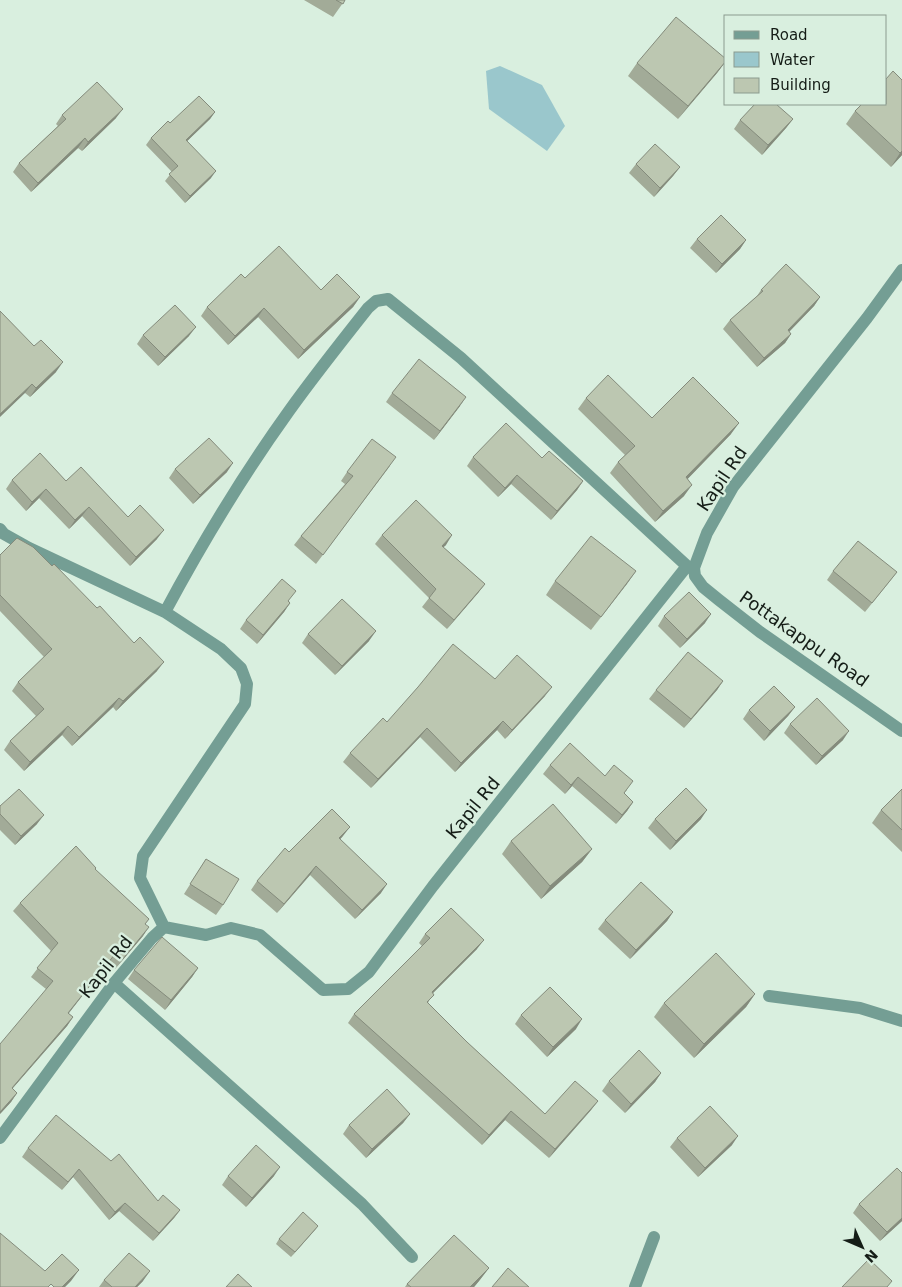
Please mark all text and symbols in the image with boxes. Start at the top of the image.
legend [724,15,887,105]
text: Road [770,26,808,44]
text: Water [770,51,815,69]
text: Building [770,76,831,94]
street label: Kapil Rd [692,442,751,515]
street label: Pottakappu Road [736,586,873,691]
street label: Kapil Rd [441,772,504,843]
street label: Kapil Rd [75,931,137,1002]
north arrow [837,1222,887,1272]
text: N [861,1246,881,1266]

